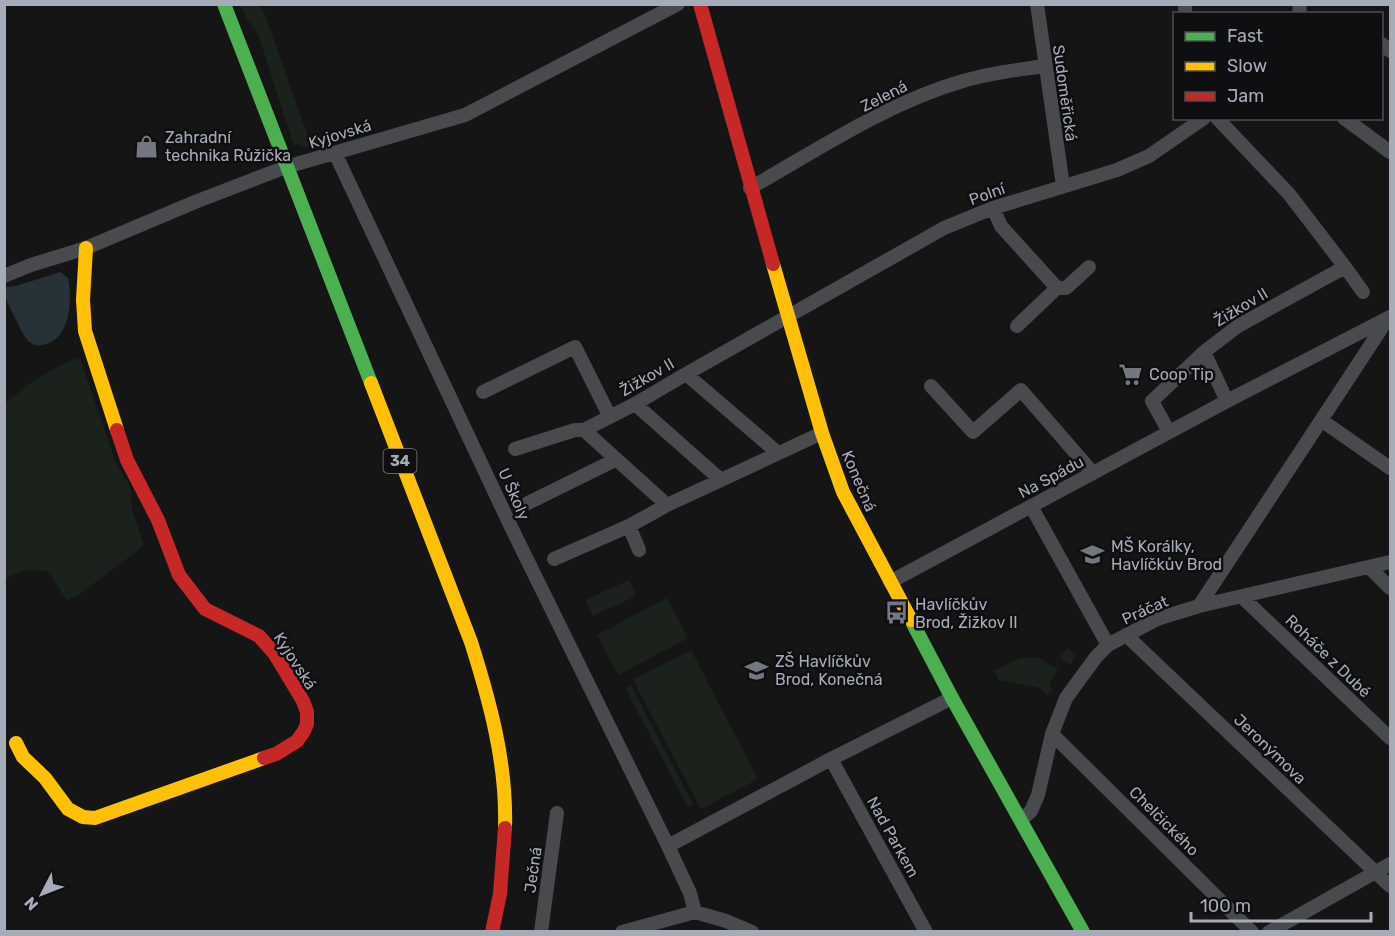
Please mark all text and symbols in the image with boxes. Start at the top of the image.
legend [1173,12,1383,120]
text: Fast [1227,25,1263,47]
street label: Sudoměřická [1049,44,1081,142]
text: Slow [1227,55,1267,77]
street label: Zelená [858,76,910,116]
text: Jam [1227,85,1264,107]
street label: Kyjovská [306,116,374,152]
place label: Zahradní technika Růžička [165,128,291,165]
shop icon: Zahradní technika Růžička [134,133,160,159]
street label: Polní [966,178,1009,209]
street label: Žižkov II [1211,284,1271,330]
street label: Žižkov II [616,354,678,400]
supermarket icon: Coop Tip [1118,361,1144,387]
place label: Coop Tip [1149,365,1214,384]
street label: Konečná [838,448,880,514]
road number: 34 [384,449,416,473]
street label: Na Spádu [1015,452,1087,502]
street label: U Školy [494,465,535,523]
place label: MŠ Korálky, Havlíčkův Brod [1111,536,1222,574]
school or university icon: MŠ Korálky, Havlíčkův Brod [1080,542,1106,568]
street label: Práčat [1119,591,1171,629]
place label: Havlíčkův Brod, Žižkov II [915,595,1018,632]
bus stop icon: Havlíčkův Brod, Žižkov II [884,600,910,626]
street label: Roháče z Dubé [1281,611,1375,701]
street label: Kyjovská [270,629,320,693]
place label: ZŠ Havlíčkův Brod, Konečná [775,651,883,689]
school or university icon: ZŠ Havlíčkův Brod, Konečná [744,657,770,683]
street label: Jeronýmova [1230,710,1310,788]
street label: Chelčického [1125,782,1203,860]
street label: Nad Parkem [863,793,923,881]
street label: Ječná [520,846,546,894]
north arrow [12,864,72,924]
scale bar [1191,885,1371,923]
text: N [20,893,42,914]
text: 100 m [1200,895,1251,917]

